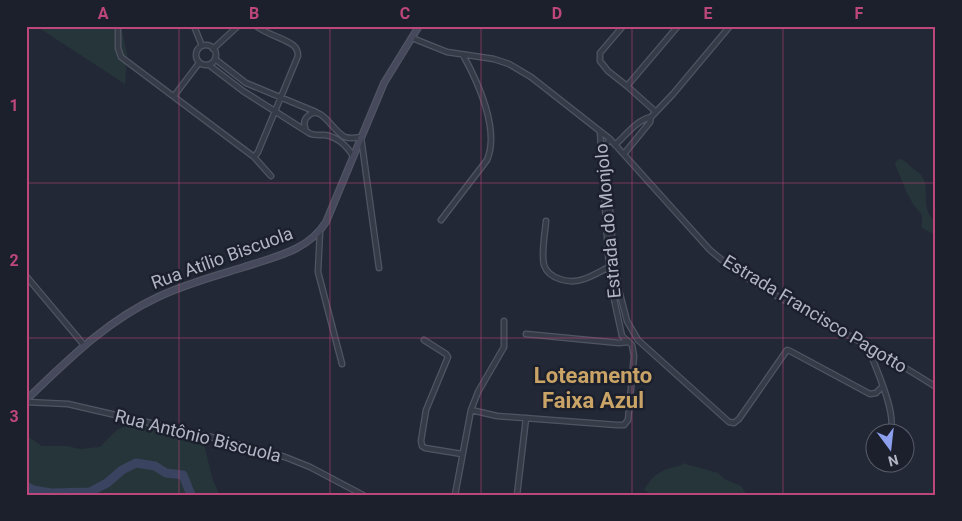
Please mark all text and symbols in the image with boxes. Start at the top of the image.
text: A [98,4,109,23]
text: B [249,4,259,23]
text: C [400,4,410,23]
text: D [552,4,562,23]
text: E [704,4,713,23]
text: F [855,4,864,23]
text: 1 [9,96,19,115]
street label: Estrada do Monjolo [590,143,625,299]
street label: Rua Atílio Biscuola [148,222,296,293]
street label: Estrada Francisco Pagotto [719,250,911,377]
text: 2 [9,251,19,270]
district label: Loteamento Faixa Azul [534,363,652,413]
street label: Rua Antônio Biscuola [113,405,283,466]
text: 3 [9,407,19,426]
north arrow [864,424,914,474]
text: N [887,452,900,470]

